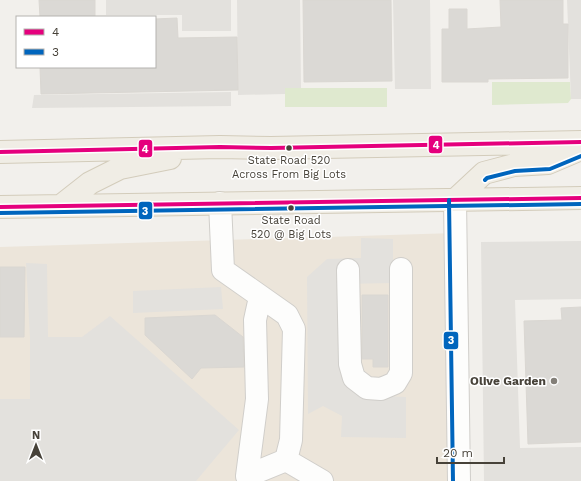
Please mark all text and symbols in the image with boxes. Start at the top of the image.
legend [16,16,156,68]
text: 4 [52,25,59,39]
text: 3 [52,45,59,59]
line badge: 4 [428,135,443,154]
line badge: 4 [138,139,153,158]
text: 4 [432,139,440,152]
text: 4 [141,143,149,156]
marker: State Road 520 Across From Big Lots [284,143,294,153]
place label: State Road 520 Across From Big Lots [232,154,346,181]
line badge: 3 [138,201,153,220]
marker: State Road 520 @ Big Lots [286,203,296,213]
text: 3 [142,205,149,218]
place label: State Road 520 @ Big Lots [251,214,332,241]
line badge: 3 [443,331,459,350]
text: 3 [448,334,455,347]
place label: Olive Garden [470,374,546,388]
marker: Olive Garden [549,376,559,386]
north arrow [16,425,56,465]
text: N [32,429,40,442]
scale bar [437,439,504,465]
text: 20 m [443,446,473,460]

